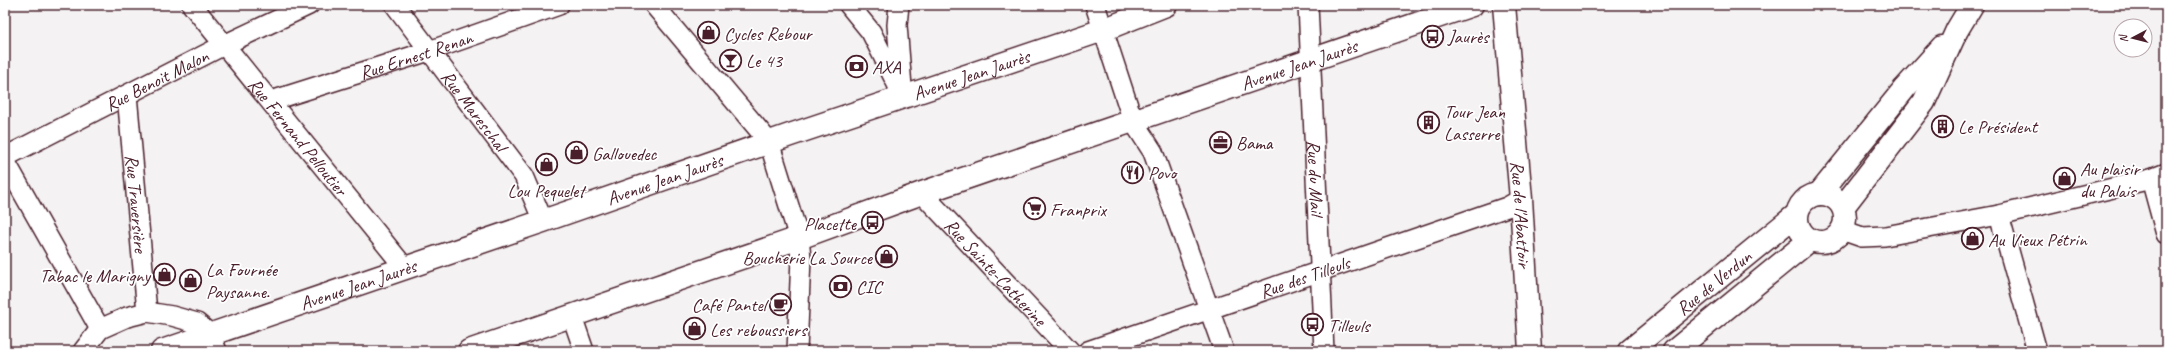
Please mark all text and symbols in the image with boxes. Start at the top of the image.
north arrow [2113,18,2153,58]
shop icon: Cycles Rebour [695,20,721,46]
place label: Cycles Rebour [724,22,814,46]
bus stop icon: Jaurès [1420,23,1446,49]
street label: Rue Ernest Renan [357,25,477,85]
place label: Jaurès [1447,25,1491,49]
street label: Avenue Jean Jaurès [1238,33,1363,96]
text: N [2115,33,2130,43]
street label: Rue Benoit Malon [101,44,213,117]
street label: Avenue Jean Jaurès [910,44,1035,106]
bar icon: Le 43 [718,47,744,73]
place label: Le 43 [746,49,783,73]
bank icon: AXA [843,53,869,79]
place label: AXA [872,55,901,79]
street label: Rue Mareschal [435,66,514,159]
street label: Rue Fernand Pelloutier [243,73,353,202]
place label: Tour Jean Lasserre [1444,100,1505,146]
building icon: Tour Jean Lasserre [1416,109,1442,135]
building icon: Le Président [1930,113,1956,139]
place label: Le Président [1958,115,2039,139]
office icon: Bama [1208,129,1234,155]
place label: Bama [1236,131,1274,155]
shop icon: Gallouedec [563,140,589,166]
street label: Rue du Mail [1301,140,1329,220]
place label: Gallouedec [592,142,658,166]
street label: Avenue Jean Jaurès [603,148,728,211]
shop icon: Lou Pequelet [533,152,559,178]
street label: Rue Traversière [120,154,153,256]
place label: Au plaisir du Palais [2080,157,2142,203]
restaurant icon: Povo [1120,159,1146,185]
street label: Rue de l'Abattoir [1505,160,1536,270]
place label: Povo [1148,161,1178,185]
shop icon: Au plaisir du Palais [2052,166,2078,192]
place label: Lou Pequelet [507,179,587,203]
supermarket icon: Franprix [1021,196,1047,222]
place label: Franprix [1050,198,1108,222]
bus stop icon: Placette [859,210,885,236]
place label: Placette [804,212,858,236]
street label: Rue Sainte-Catherine [939,214,1053,333]
shop icon: Au Vieux Pétrin [1959,226,1985,252]
place label: Au Vieux Pétrin [1988,228,2088,252]
shop icon: Boucherie La Source [874,244,900,270]
street label: Rue de Verdun [1671,245,1757,321]
place label: Boucherie La Source [743,246,874,270]
street label: Rue des Tilleuls [1257,250,1355,304]
street label: Avenue Jean Jaurès [297,253,422,316]
place label: La Fournée Paysanne. [206,258,279,304]
shop icon: Tabac le Marigny [152,262,178,288]
place label: Tabac le Marigny [39,264,152,288]
shop icon: La Fournée Paysanne. [178,267,204,293]
bank icon: CIC [827,273,853,299]
place label: CIC [856,275,885,299]
cafe icon: Café Pantel [768,291,794,317]
place label: Café Pantel [692,293,770,317]
bus stop icon: Tilleuls [1299,312,1325,338]
place label: Tilleuls [1328,314,1372,338]
shop icon: Les reboussiers [682,316,708,342]
place label: Les reboussiers [710,318,809,342]

